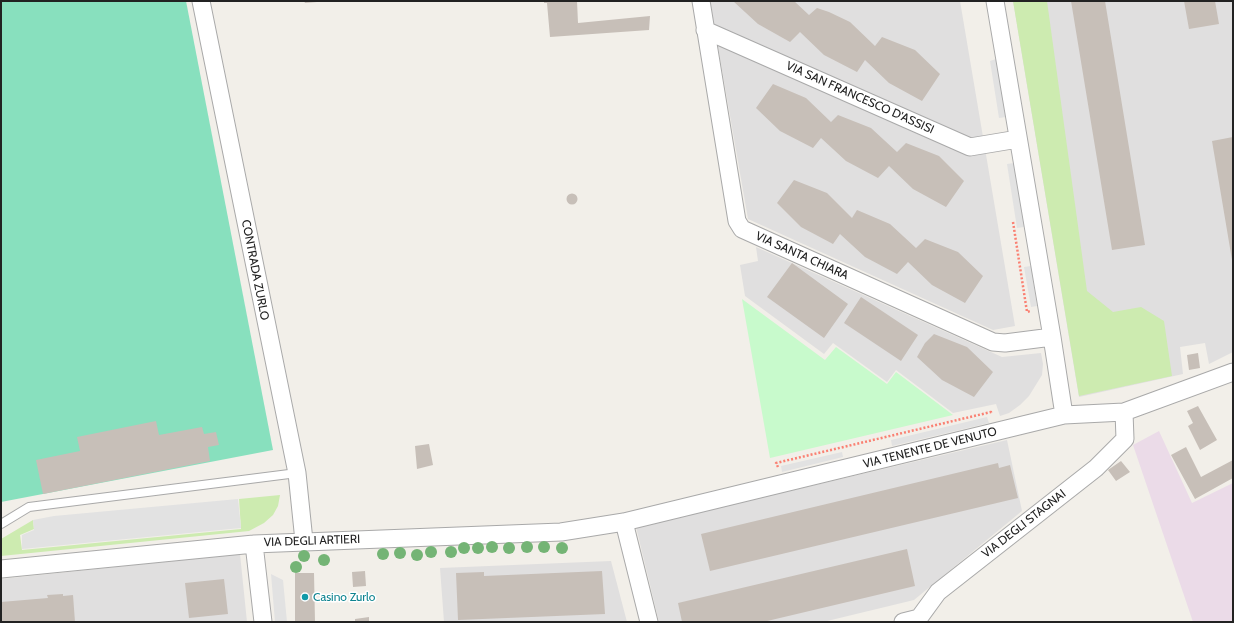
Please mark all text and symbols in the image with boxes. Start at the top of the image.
street label: VIA SAN FRANCESCO D'ASSISI [784,59,936,137]
street label: CONTRADA ZURLO [238,219,272,321]
street label: VIA SANTA CHIARA [753,229,851,283]
street label: VIA TENENTE DE VENUTO [862,424,998,472]
street label: VIA DEGLI STAGNAI [979,487,1069,561]
street label: VIA DEGLI ARTIERI [264,532,360,550]
place label: Casino Zurlo [313,590,375,604]
marker: Casino Zurlo [300,592,310,602]

